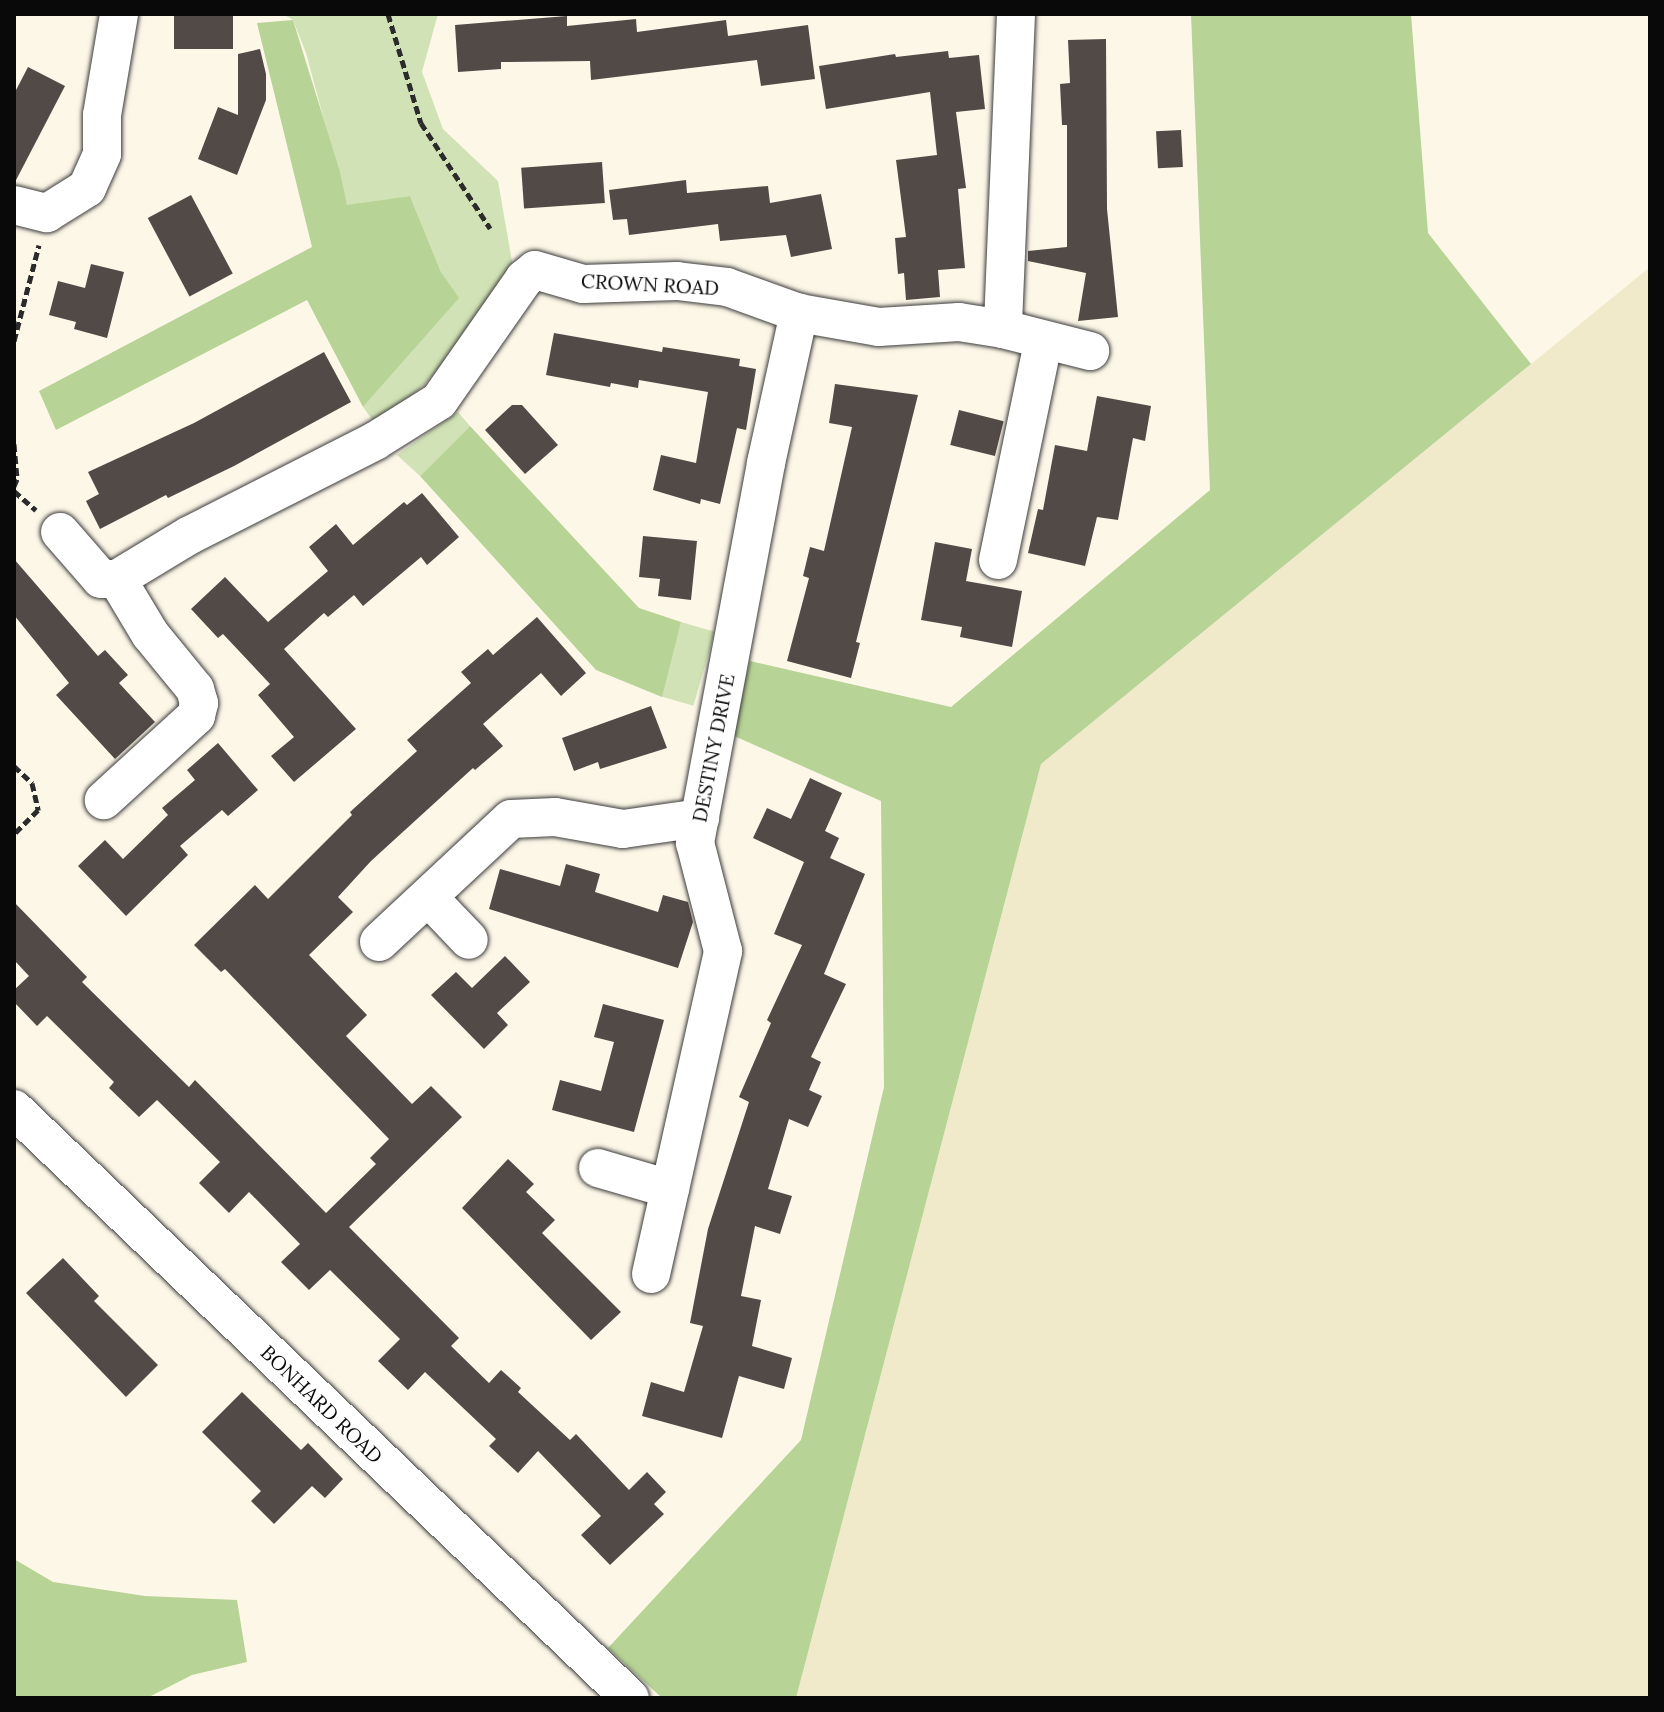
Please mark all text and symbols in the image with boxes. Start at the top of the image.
street label: CROWN ROAD [580,268,720,300]
street label: DESTINY DRIVE [687,672,739,824]
street label: BONHARD ROAD [256,1340,388,1468]

